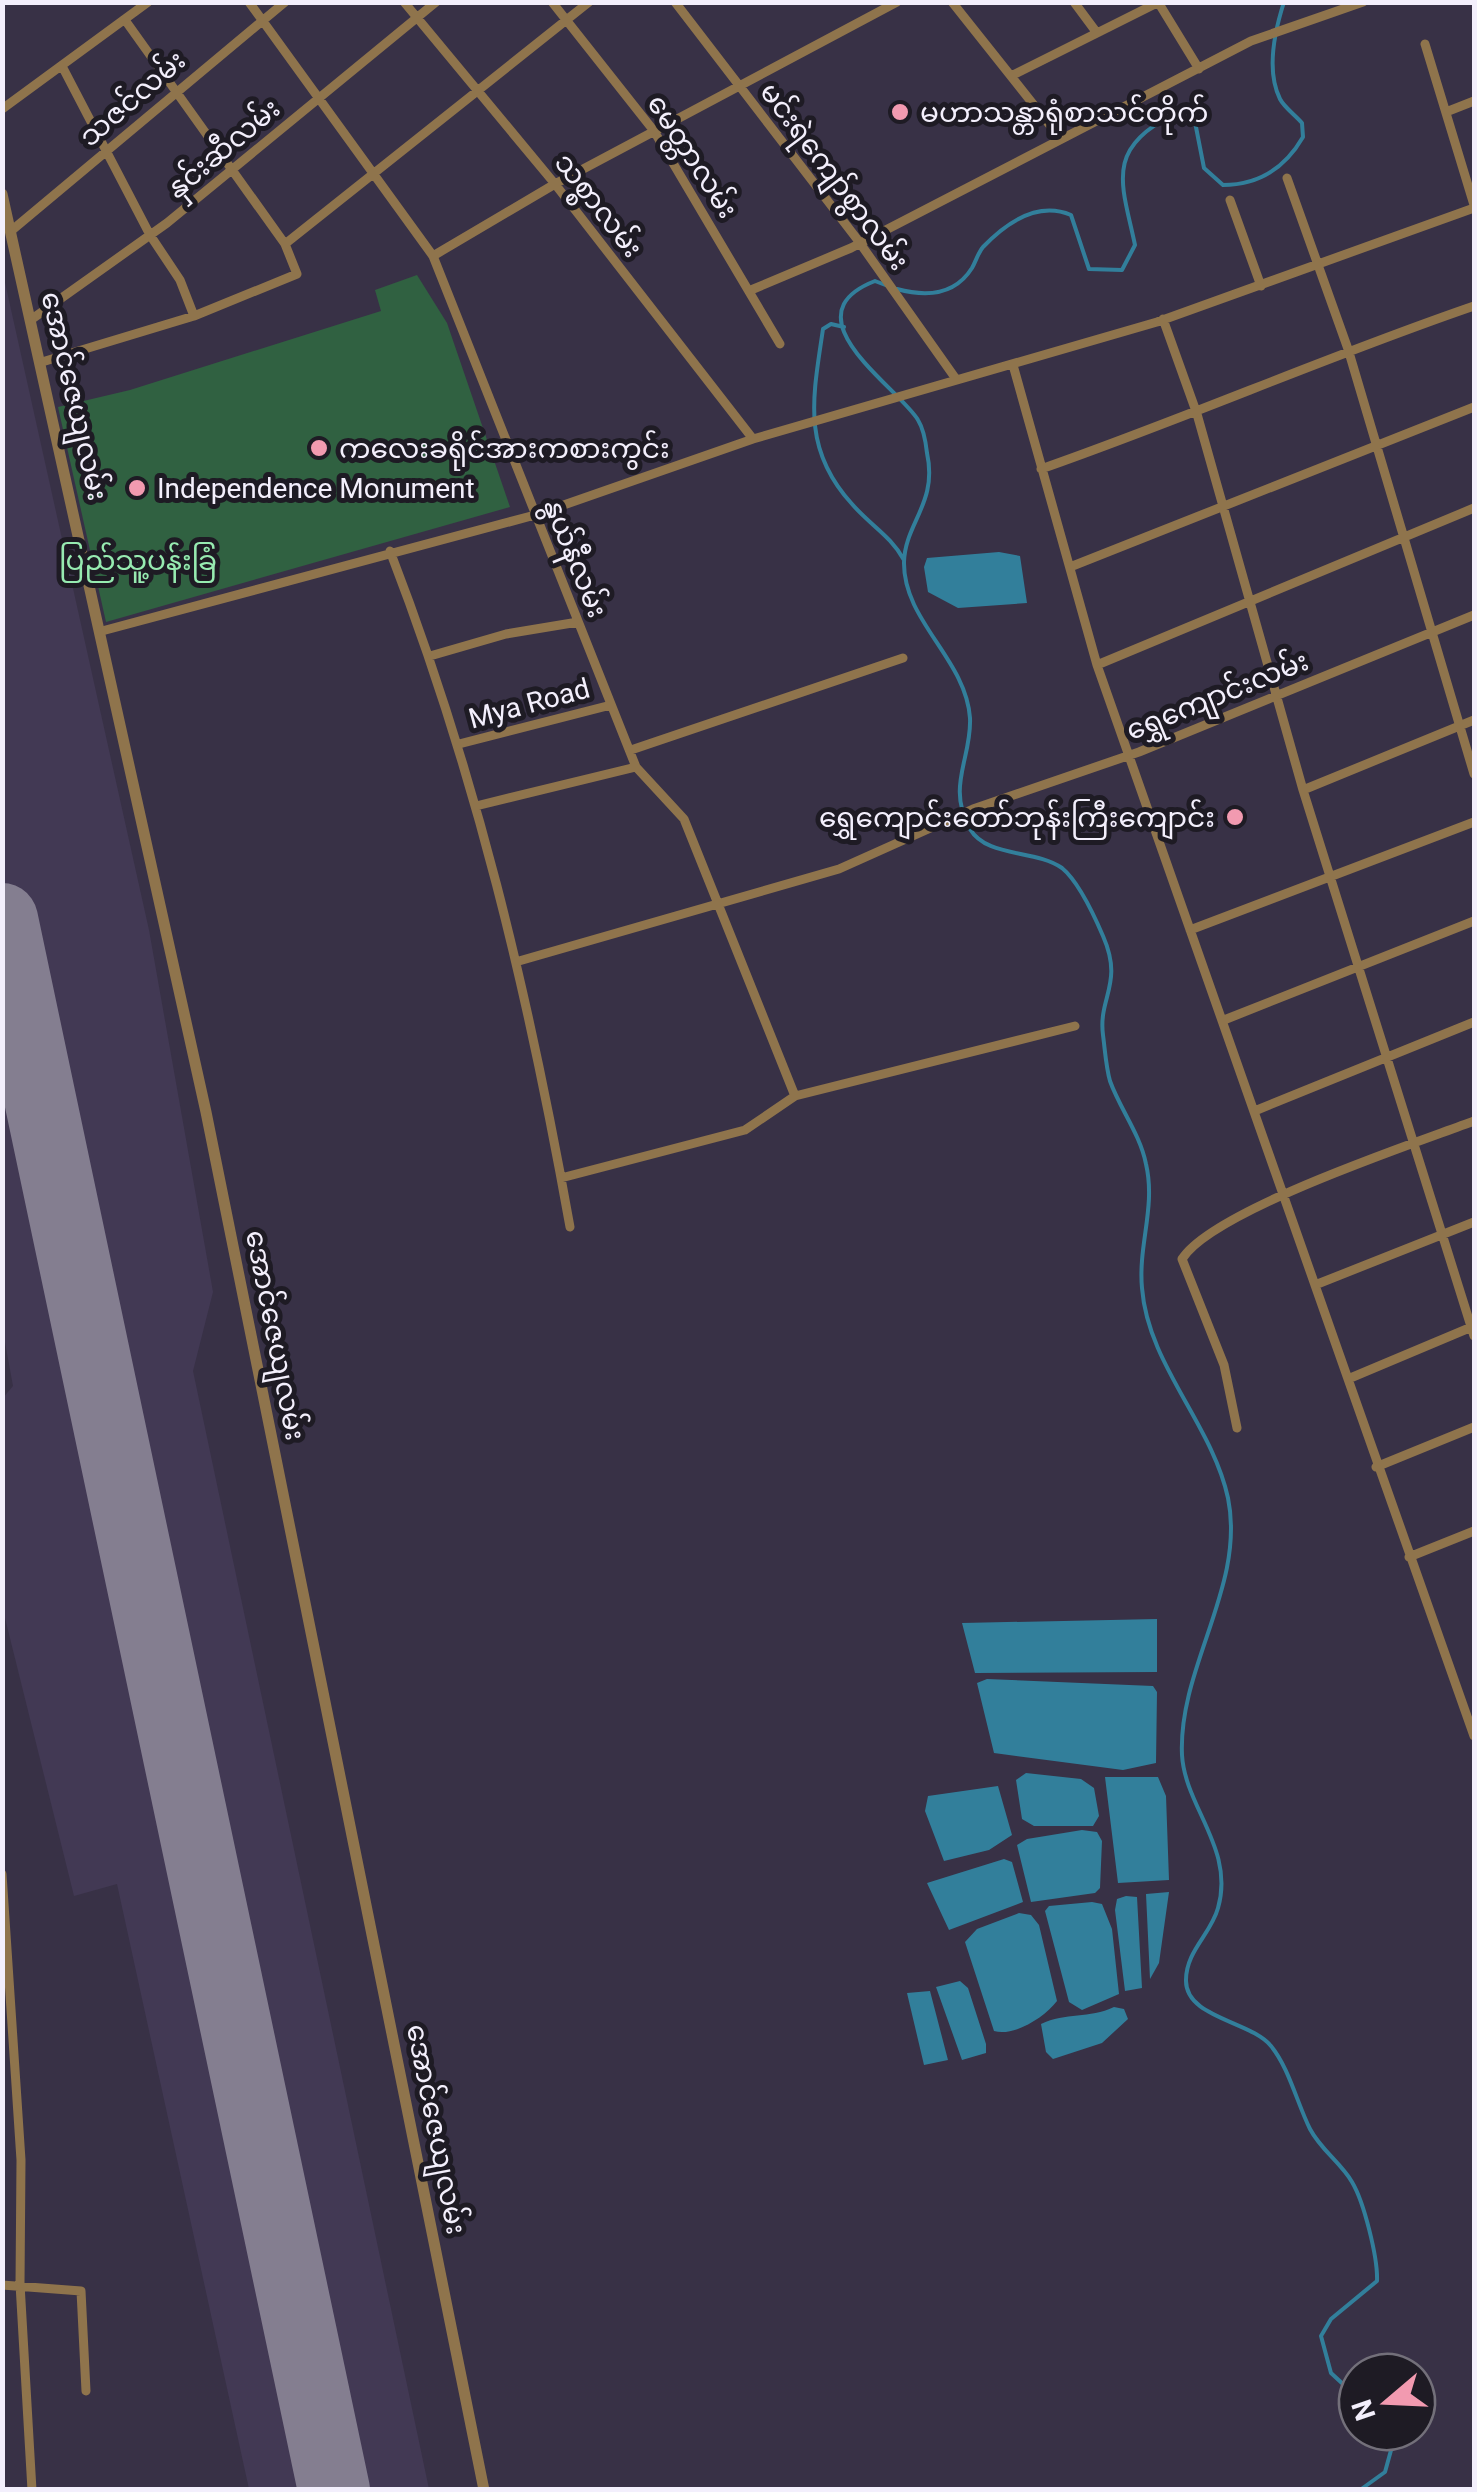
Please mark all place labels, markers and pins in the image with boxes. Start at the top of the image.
place label: မဟာသန္တာရုံစာသင်တိုက် [920,94,1208,135]
marker: မဟာသန္တာရုံစာသင်တိုက် [889,101,911,123]
place label: ကလေးခရိုင်အားကစားကွင်း [339,430,670,471]
marker: ကလေးခရိုင်အားကစားကွင်း [308,437,330,459]
place label: Independence Monument [157,472,475,505]
marker: Independence Monument [126,477,148,499]
place label: ရွှေကျောင်းတော်ဘုန်းကြီးကျောင်း [819,799,1215,840]
marker: ရွှေကျောင်းတော်ဘုန်းကြီးကျောင်း [1224,806,1246,828]

